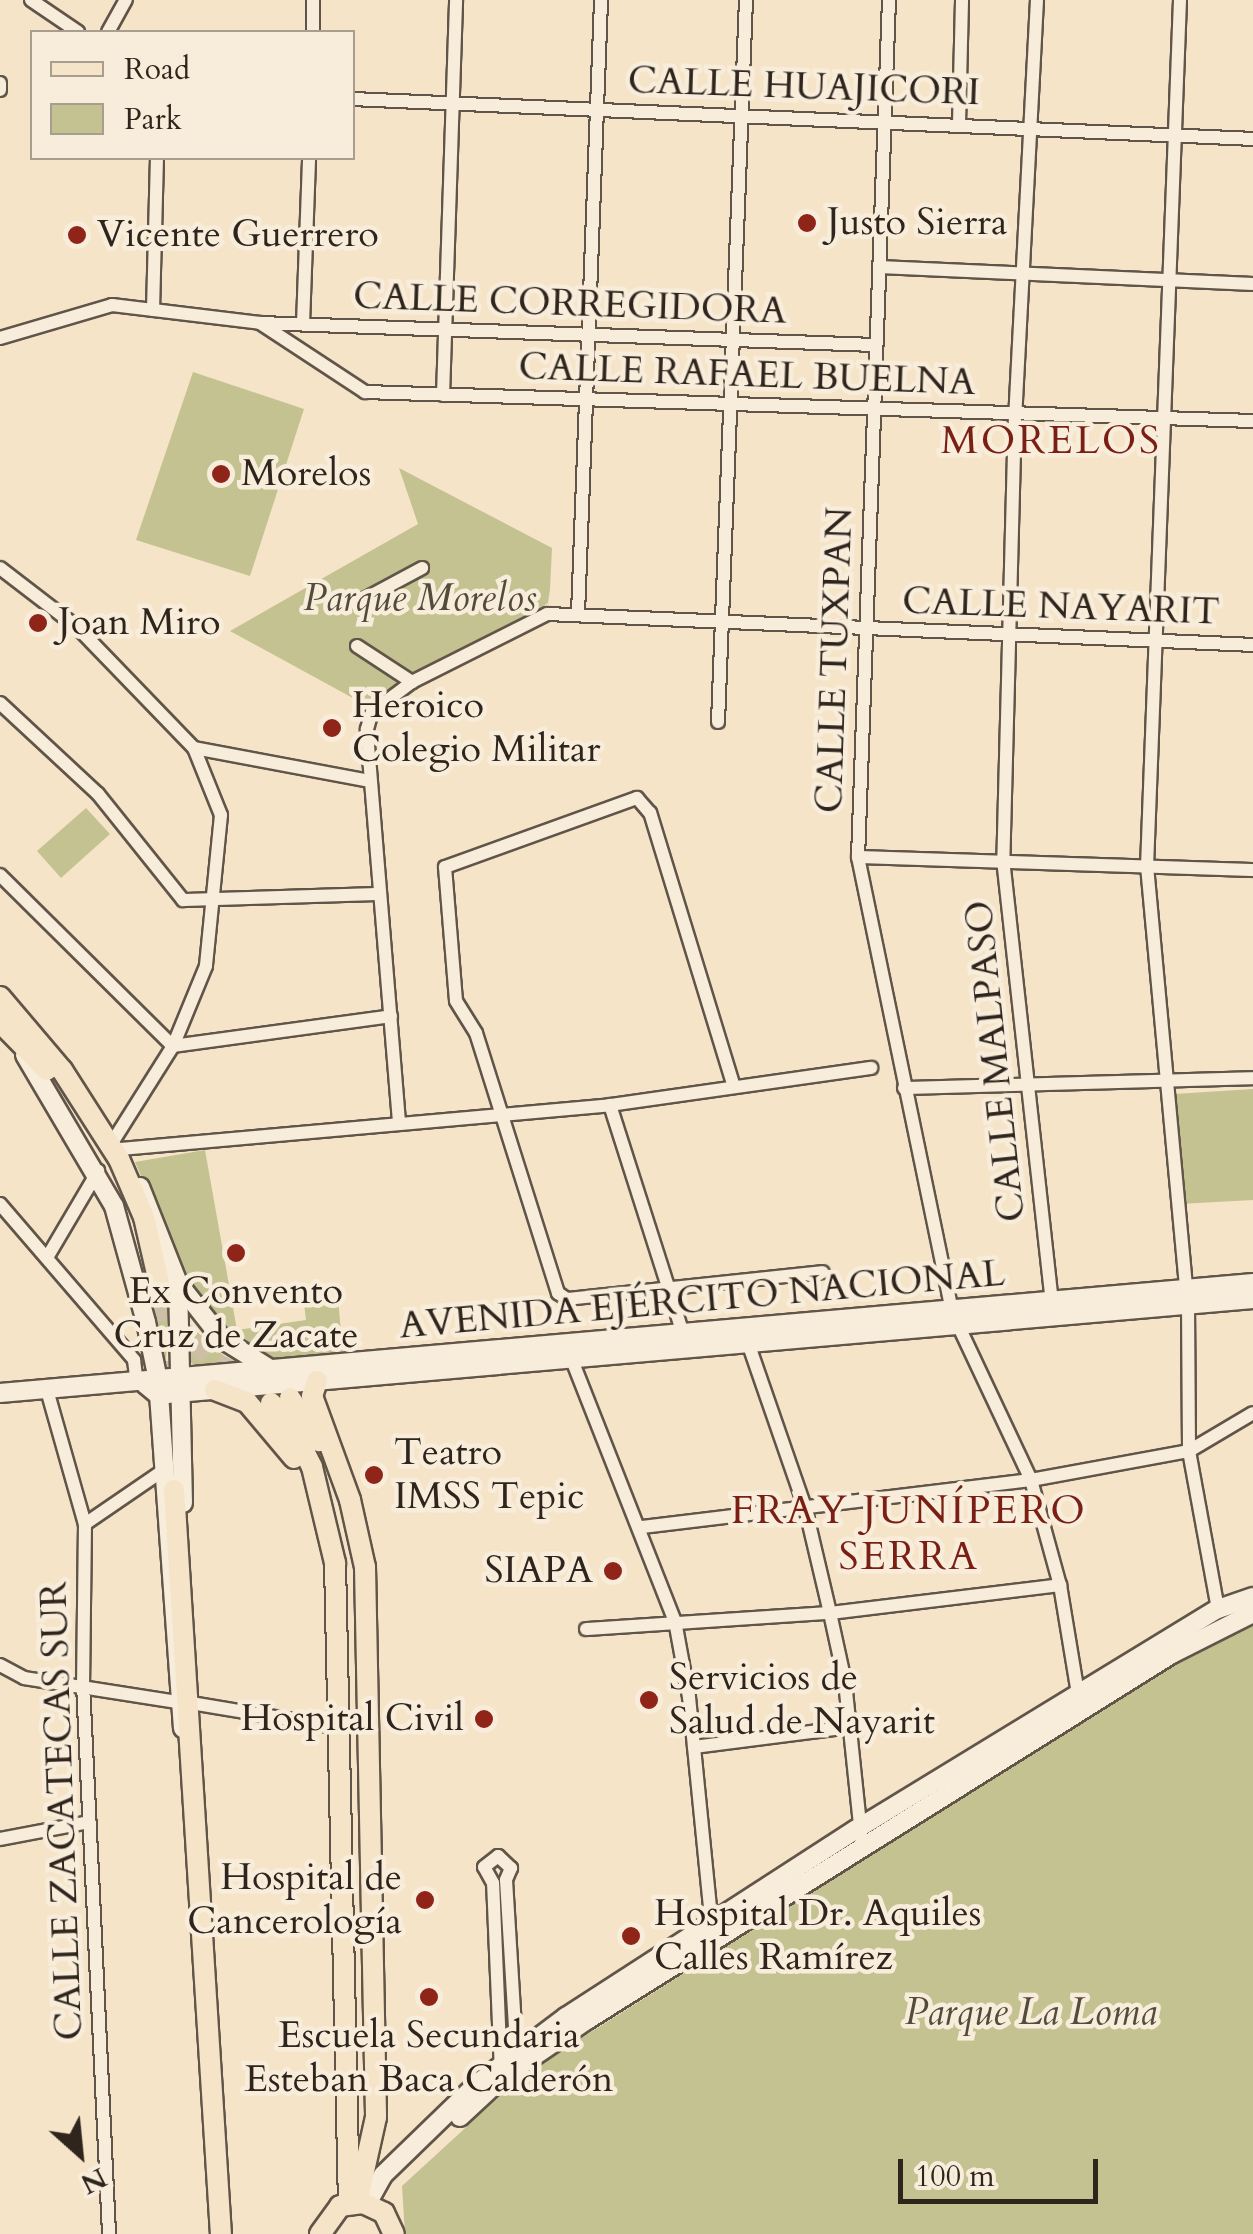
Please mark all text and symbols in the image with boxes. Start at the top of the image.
legend [30,30,355,160]
text: Road [124,49,190,90]
street label: CALLE HUAJICORI [627,58,981,116]
text: Park [124,99,182,140]
place label: Justo Sierra [827,200,1007,246]
place label: Vicente Guerrero [97,212,379,258]
marker: Justo Sierra [796,212,818,234]
marker: Vicente Guerrero [66,224,88,246]
street label: CALLE CORREGIDORA [352,274,788,334]
street label: CALLE RAFAEL BUELNA [518,344,976,406]
district label: MORELOS [941,417,1161,465]
place label: Morelos [241,451,371,497]
marker: Morelos [210,463,232,485]
street label: CALLE TUXPAN [807,506,863,814]
park label: Parque Morelos [303,576,537,622]
street label: CALLE NAYARIT [901,579,1221,635]
place label: Joan Miro [58,600,221,646]
marker: Joan Miro [27,612,49,634]
place label: Heroico Colegio Militar [352,683,600,772]
marker: Heroico Colegio Militar [321,717,343,739]
street label: CALLE MALPASO [956,898,1036,1224]
marker: Ex Convento Cruz de Zacate [225,1242,247,1264]
street label: AVENIDA EJÉRCITO NACIONAL [397,1251,1007,1349]
place label: Ex Convento Cruz de Zacate [113,1269,359,1358]
place label: Teatro IMSS Tepic [394,1430,584,1520]
marker: Teatro IMSS Tepic [363,1464,385,1486]
district label: FRAY JUNÍPERO SERRA [731,1487,1087,1581]
place label: SIAPA [484,1548,593,1594]
marker: SIAPA [602,1560,624,1582]
street label: CALLE ZACATECAS SUR [31,1581,93,2041]
place label: Servicios de Salud de Nayarit [669,1655,935,1745]
marker: Servicios de Salud de Nayarit [638,1689,660,1711]
place label: Hospital Civil [240,1696,464,1742]
marker: Hospital Civil [473,1708,495,1730]
place label: Hospital de Cancerología [187,1855,402,1945]
marker: Hospital de Cancerología [412,1887,438,1913]
place label: Hospital Dr. Aquiles Calles Ramírez [654,1891,981,1980]
marker: Hospital Dr. Aquiles Calles Ramírez [618,1923,644,1949]
marker: Escuela Secundaria Esteban Baca Calderón [418,1986,440,2008]
park label: Parque La Loma [905,1990,1157,2036]
place label: Escuela Secundaria Esteban Baca Calderón [245,2013,613,2102]
north arrow [30,2104,130,2204]
scale bar [903,2139,1103,2201]
text: 100 m [915,2156,995,2197]
text: N [74,2158,113,2203]

